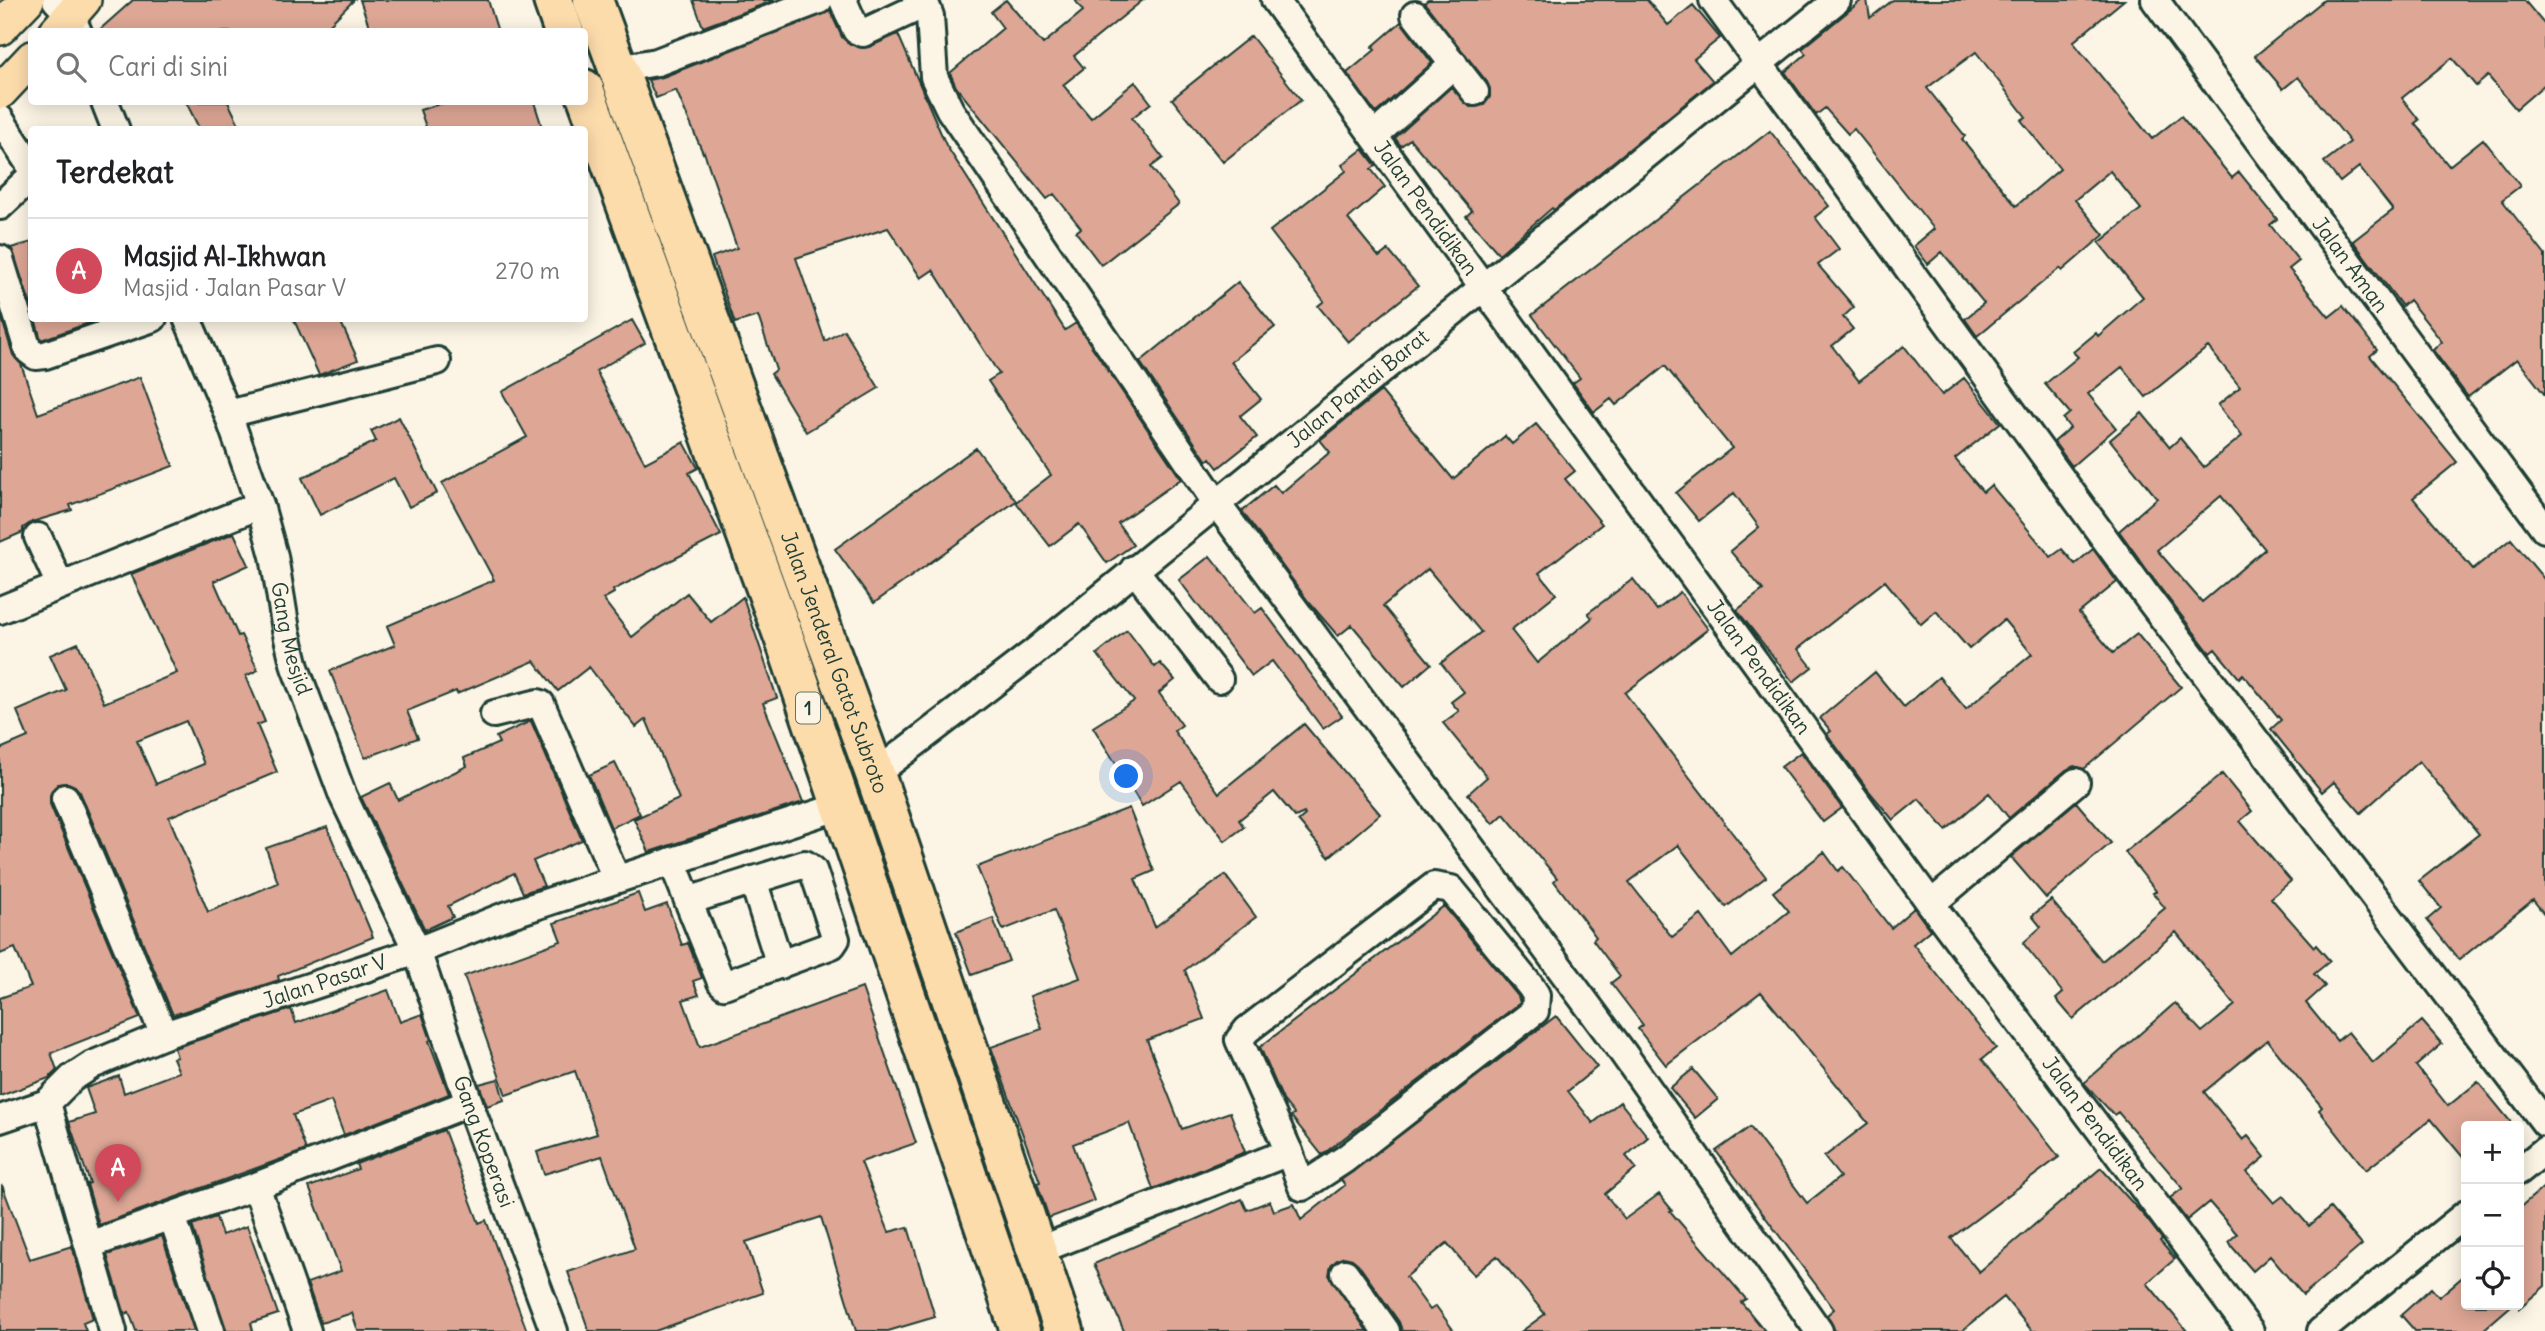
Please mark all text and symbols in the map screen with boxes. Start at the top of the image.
search box [28,28,588,105]
icon: search [52,48,90,86]
text: Cari di sini [108,50,228,83]
street label: Jalan Pendidikan [1368,135,1484,281]
text: Terdekat [56,153,174,191]
street label: Jalan Aman [2306,211,2395,318]
text: Masjid Al-Ikhwan [123,240,326,273]
text: A [72,256,86,285]
text: 270 m [495,256,560,285]
text: Masjid · Jalan Pasar V [123,273,346,302]
street label: Jalan Pantai Barat [1282,323,1434,454]
street label: Jalan Jenderal Gatot Subroto [775,528,895,797]
street label: Gang Mesjid [265,580,318,699]
street label: Jalan Pendidikan [1701,594,1817,740]
road number: 1 [796,692,820,723]
your location [1109,759,1143,793]
street label: Jalan Pasar V [259,948,390,1014]
street label: Jalan Pendidikan [2037,1051,2154,1196]
street label: Gang Koperasi [448,1072,521,1211]
map controls [2461,1121,2524,1310]
button: + [2461,1121,2524,1184]
pin: A [95,1144,141,1202]
button: − [2461,1184,2524,1247]
button: locate [2461,1247,2524,1310]

